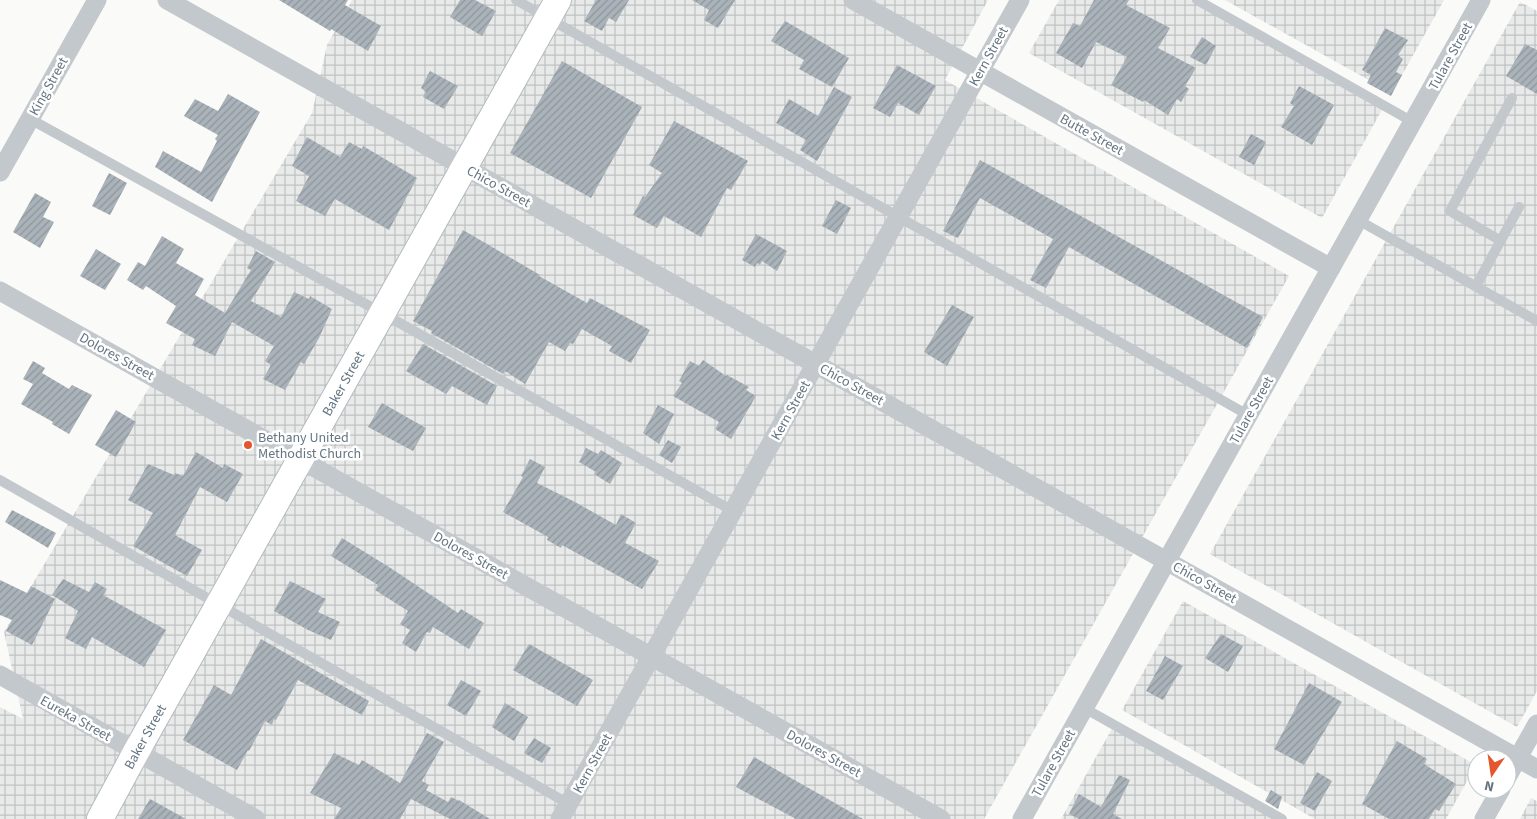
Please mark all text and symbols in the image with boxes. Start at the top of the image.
street label: Tulare Street [1424,19,1478,94]
street label: Kern Street [964,23,1014,90]
street label: King Street [25,53,73,119]
street label: Butte Street [1056,109,1127,161]
street label: Chico Street [463,161,534,213]
street label: Dolores Street [75,328,158,386]
street label: Baker Street [318,347,370,420]
street label: Chico Street [816,359,887,411]
street label: Tulare Street [1225,373,1279,448]
street label: Kern Street [766,377,816,444]
place label: Bethany United Methodist Church [258,428,361,464]
marker: Bethany United Methodist Church [242,439,254,451]
street label: Dolores Street [429,527,512,585]
street label: Chico Street [1169,557,1240,609]
street label: Eureka Street [36,691,115,747]
street label: Baker Street [120,700,172,773]
street label: Dolores Street [782,725,865,783]
street label: Tulare Street [1027,726,1081,801]
street label: Kern Street [568,730,618,797]
north arrow [1467,749,1517,799]
text: N [1483,775,1496,796]

